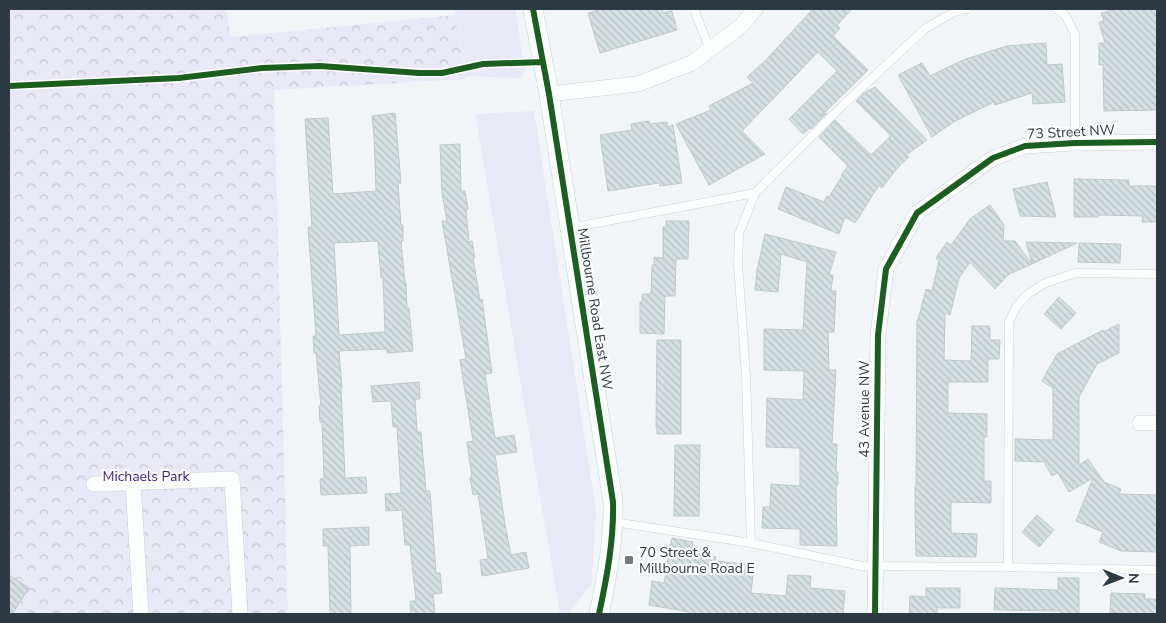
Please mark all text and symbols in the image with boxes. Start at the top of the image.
street label: 73 Street NW [1027,120,1116,144]
street label: Millbourne Road East NW [573,227,617,392]
street label: 43 Avenue NW [855,360,874,458]
park label: Michaels Park [103,467,190,486]
place label: 70 Street & Millbourne Road E [639,543,755,578]
north arrow [1096,553,1146,603]
marker: 70 Street & Millbourne Road E [623,554,635,566]
text: N [1124,573,1143,584]

